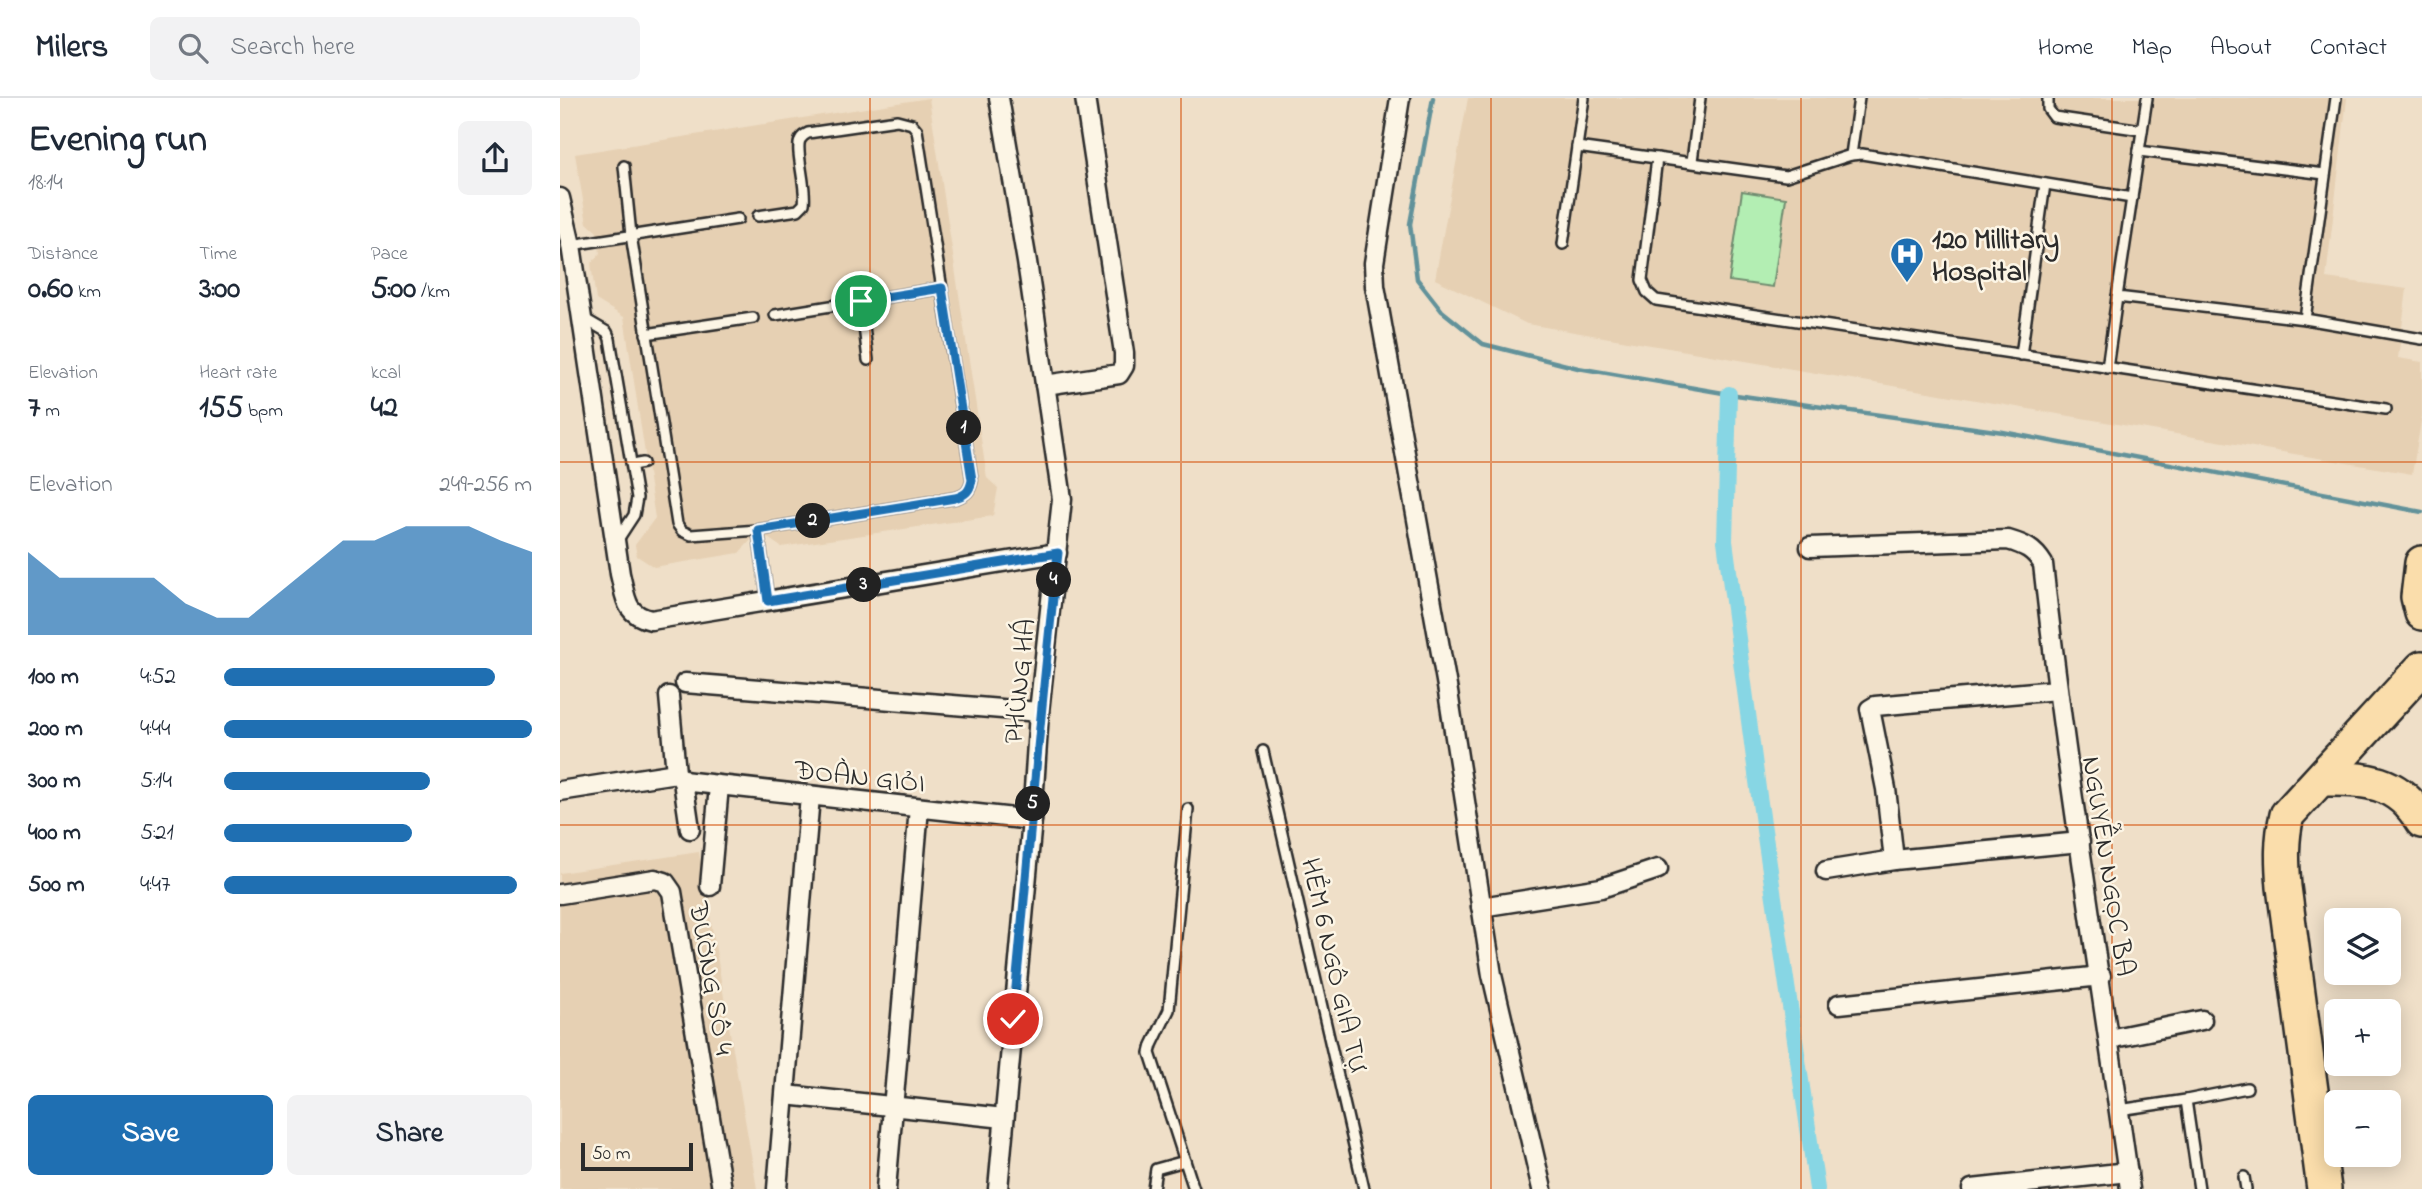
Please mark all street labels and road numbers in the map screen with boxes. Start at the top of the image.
street label: PHÙNG HÁ [995,617,1048,746]
street label: ĐOÀN GIỎI [791,751,927,806]
street label: NGUYỄN NGỌC BA [2069,753,2145,980]
street label: HẺM 6 NGÔ GIA TỰ [1288,854,1377,1077]
street label: ĐƯỜNG SỐ 4 [676,898,743,1059]

